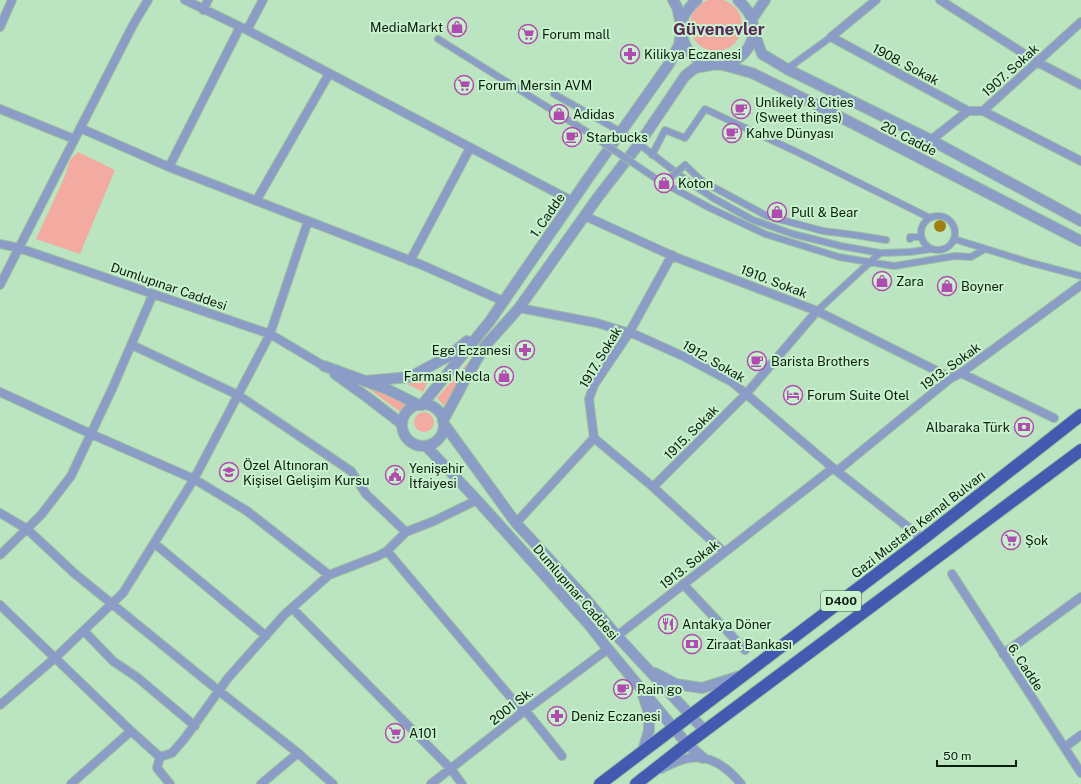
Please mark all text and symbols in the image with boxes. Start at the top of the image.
shop icon: MediaMarkt [446,16,468,38]
district label: Güvenevler [673,19,765,39]
place label: MediaMarkt [370,20,443,35]
supermarket icon: Forum mall [517,23,539,45]
place label: Forum mall [542,27,610,42]
street label: 1908. Sokak [870,41,942,88]
street label: 1907. Sokak [979,41,1042,100]
pharmacy icon: Kilikya Eczanesi [619,43,641,65]
place label: Kilikya Eczanesi [644,47,741,62]
supermarket icon: Forum Mersin AVM [453,74,475,96]
place label: Forum Mersin AVM [478,78,592,93]
place label: Unlikely & Cities (Sweet things) [755,95,854,125]
cafe icon: Unlikely & Cities (Sweet things) [730,98,752,120]
shop icon: Adidas [548,103,570,125]
place label: Adidas [573,107,615,122]
street label: 20. Cadde [878,118,939,159]
cafe icon: Kahve Dünyası [721,122,743,144]
cafe icon: Starbucks [561,126,583,148]
place label: Kahve Dünyası [746,126,834,141]
place label: Starbucks [586,130,648,145]
shop icon: Koton [653,172,675,194]
place label: Koton [678,176,713,191]
street label: 1. Cadde [527,190,568,240]
shop icon: Pull & Bear [766,201,788,223]
place label: Pull & Bear [791,205,858,220]
street label: Dumlupınar Caddesi [109,260,229,313]
street label: 1910. Sokak [738,262,809,301]
shop icon: Zara [871,270,893,292]
place label: Zara [896,274,924,289]
shop icon: Boyner [936,275,958,297]
place label: Boyner [961,279,1004,294]
street label: 1917. Sokak [576,324,625,391]
street label: 1912. Sokak [680,337,748,385]
pharmacy icon: Ege Eczanesi [514,339,536,361]
street label: 1913. Sokak [917,340,983,393]
place label: Ege Eczanesi [432,343,511,358]
cafe icon: Barista Brothers [746,350,768,372]
place label: Barista Brothers [771,354,869,369]
shop icon: Farmasi Necla [493,365,515,387]
place label: Farmasi Necla [404,369,490,384]
hotel icon: Forum Suite Otel [782,384,804,406]
place label: Forum Suite Otel [807,388,910,403]
street label: 1915. Sokak [661,402,722,463]
bank icon: Albaraka Türk [1013,416,1035,438]
place label: Albaraka Türk [926,420,1010,435]
place label: Özel Altınoran Kişisel Gelişim Kursu [243,458,369,488]
school or university icon: Özel Altınoran Kişisel Gelişim Kursu [218,461,240,483]
place label: Yenişehir İtfaiyesi [409,461,464,491]
public building icon: Yenişehir İtfaiyesi [384,464,406,486]
street label: Gazi Mustafa Kemal Bulvarı [848,468,988,581]
supermarket icon: Şok [1000,529,1022,551]
place label: Şok [1025,533,1048,548]
street label: 1913. Sokak [657,537,722,592]
street label: Dumlupınar Caddesi [530,541,621,643]
road number: D400 [821,591,861,611]
restaurant icon: Antakya Döner [657,613,679,635]
place label: Antakya Döner [682,617,772,632]
bank icon: Ziraat Bankası [681,633,703,655]
place label: Ziraat Bankası [706,637,792,652]
street label: 6. Cadde [1005,641,1046,694]
cafe icon: Rain go [612,678,634,700]
place label: Rain go [637,682,682,697]
street label: 2001 Sk. [487,685,536,728]
pharmacy icon: Deniz Eczanesi [546,705,568,727]
place label: Deniz Eczanesi [571,709,661,724]
supermarket icon: A101 [384,722,406,744]
place label: A101 [409,726,437,741]
scale bar [937,742,1016,768]
text: 50 m [943,749,971,763]

